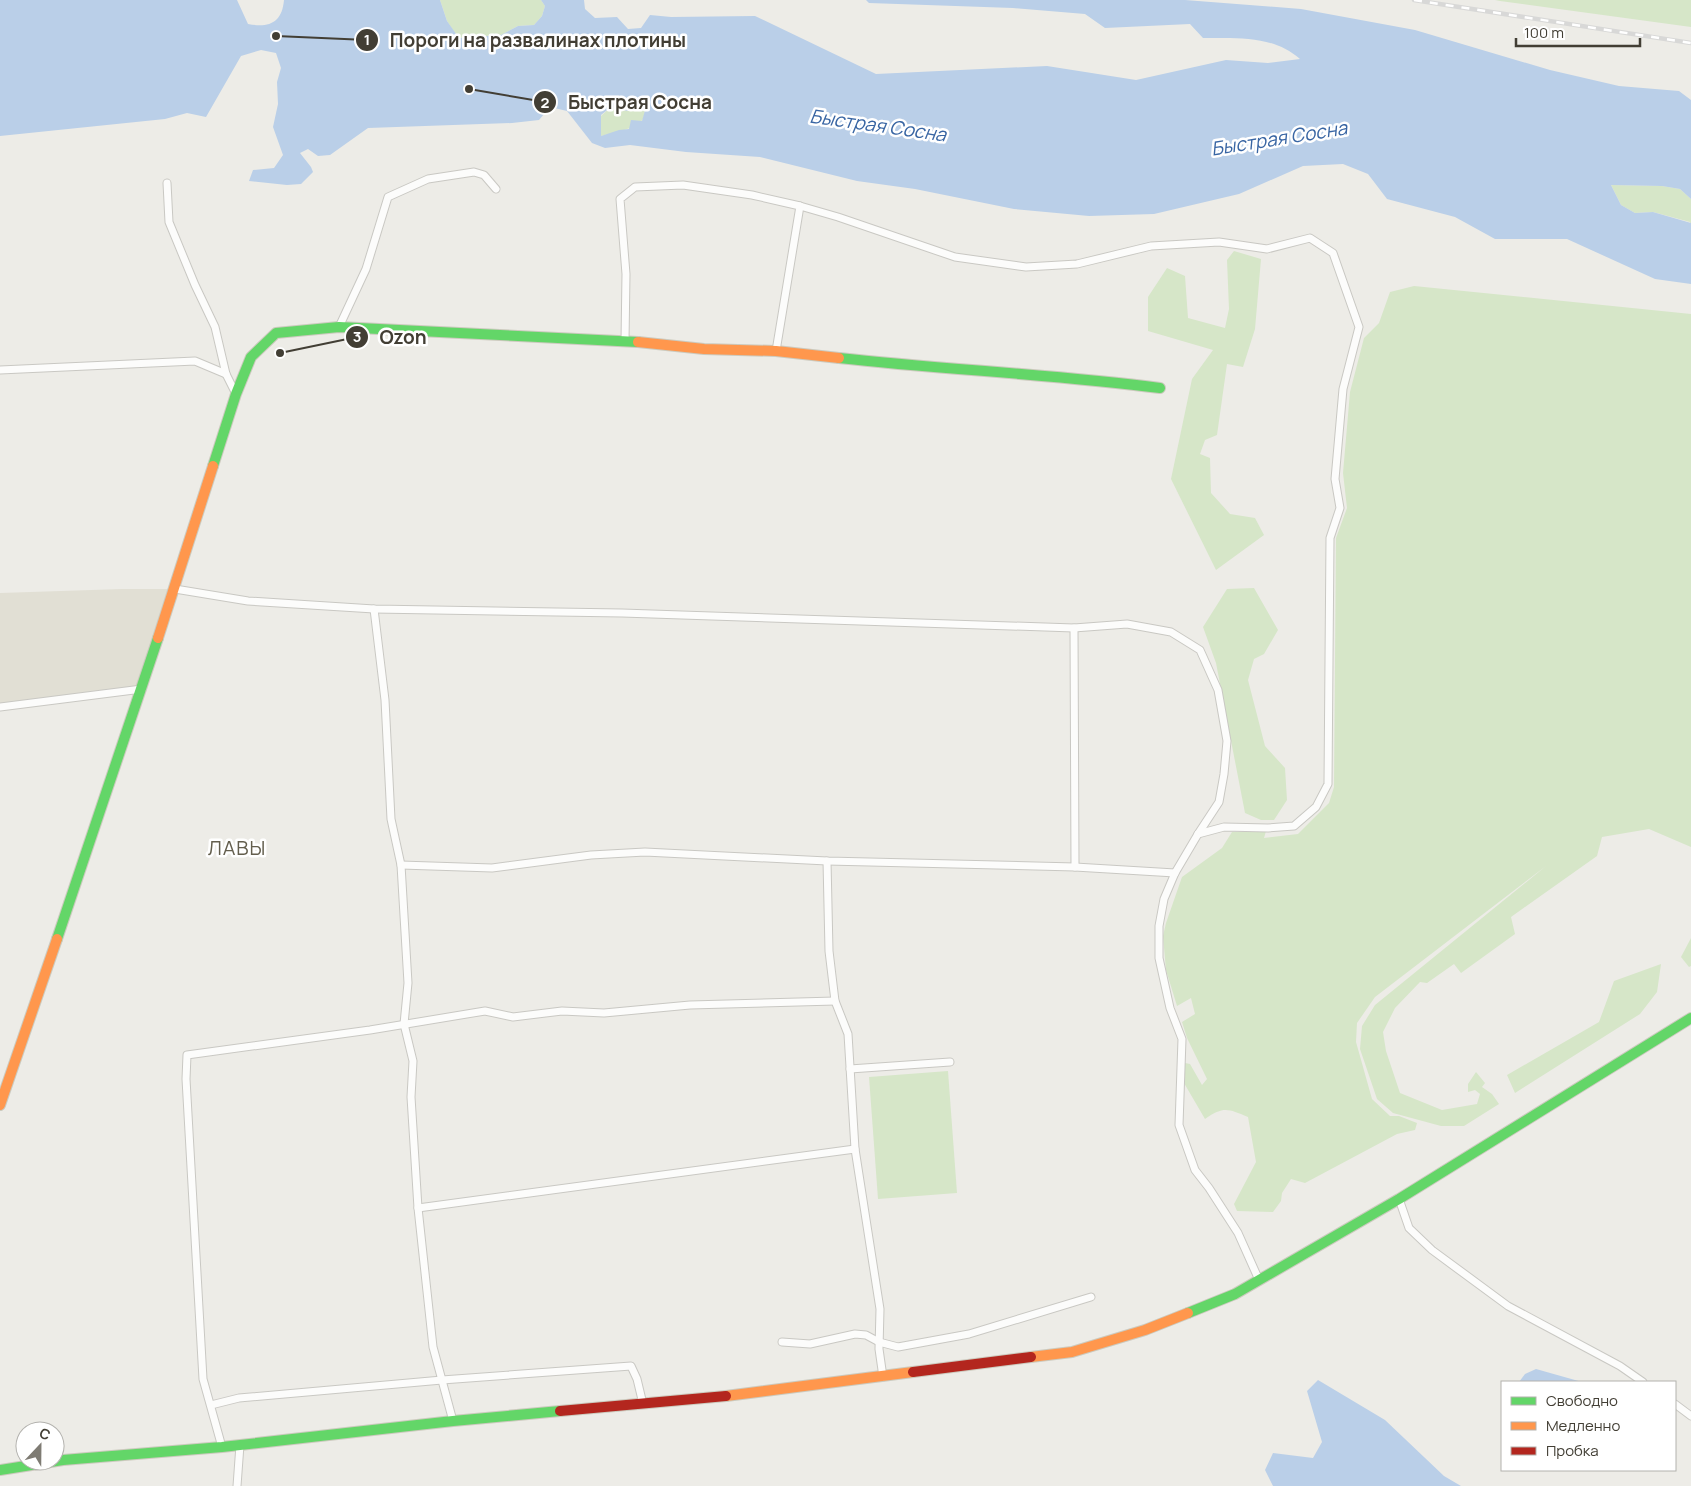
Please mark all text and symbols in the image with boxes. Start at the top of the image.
scale bar [1516,15,1640,47]
text: 100 m [1524,22,1564,43]
callout: Пороги на развалинах плотины [355,23,696,57]
text: Пороги на развалинах плотины [390,27,686,53]
text: 1 [364,29,370,50]
callout: Быстрая Сосна [533,85,722,119]
text: Быстрая Сосна [568,89,712,115]
text: 2 [541,92,550,113]
water label: Быстрая Сосна [808,103,949,148]
water label: Быстрая Сосна [1209,114,1350,162]
callout: Ozon [345,320,437,354]
text: Ozon [379,324,427,350]
text: 3 [353,326,361,347]
district label: ЛАВЫ [208,834,266,861]
legend [1501,1381,1676,1471]
text: Свободно [1546,1390,1618,1411]
text: Медленно [1546,1415,1620,1436]
north arrow [15,1421,65,1471]
text: С [37,1423,53,1444]
text: Пробка [1546,1440,1599,1461]

